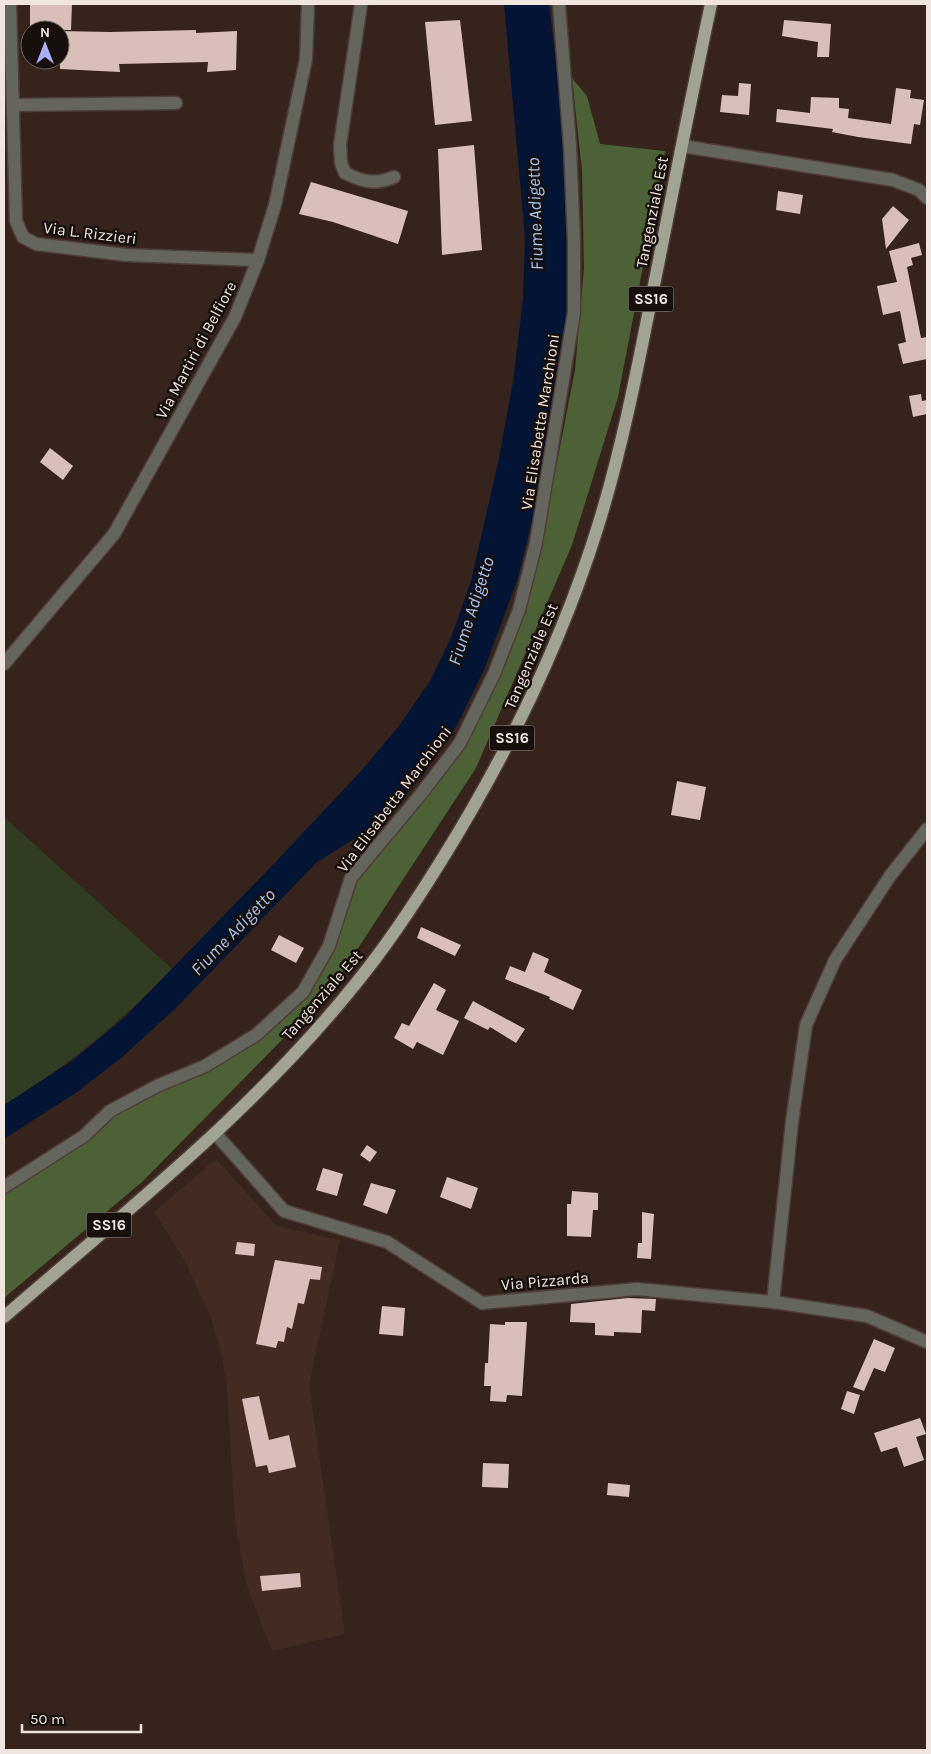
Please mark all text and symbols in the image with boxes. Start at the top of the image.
north arrow [20,20,70,70]
text: N [40,24,50,41]
street label: Tangenziale Est [632,155,672,269]
water label: Fiume Adigetto [522,157,548,271]
street label: Via L. Rizzieri [42,218,138,248]
street label: Via Martiri di Belfiore [152,278,240,422]
road number: SS16 [628,286,674,312]
street label: Via Elisabetta Marchioni [517,333,563,511]
water label: Fiume Adigetto [443,554,499,668]
street label: Tangenziale Est [500,600,562,712]
street label: Via Elisabetta Marchioni [333,722,455,876]
road number: SS16 [490,726,534,750]
water label: Fiume Adigetto [186,884,280,980]
street label: Tangenziale Est [278,946,366,1044]
road number: SS16 [86,1212,132,1238]
street label: Via Pizzarda [500,1268,590,1294]
scale bar [22,1702,141,1734]
text: 50 m [30,1710,65,1728]

